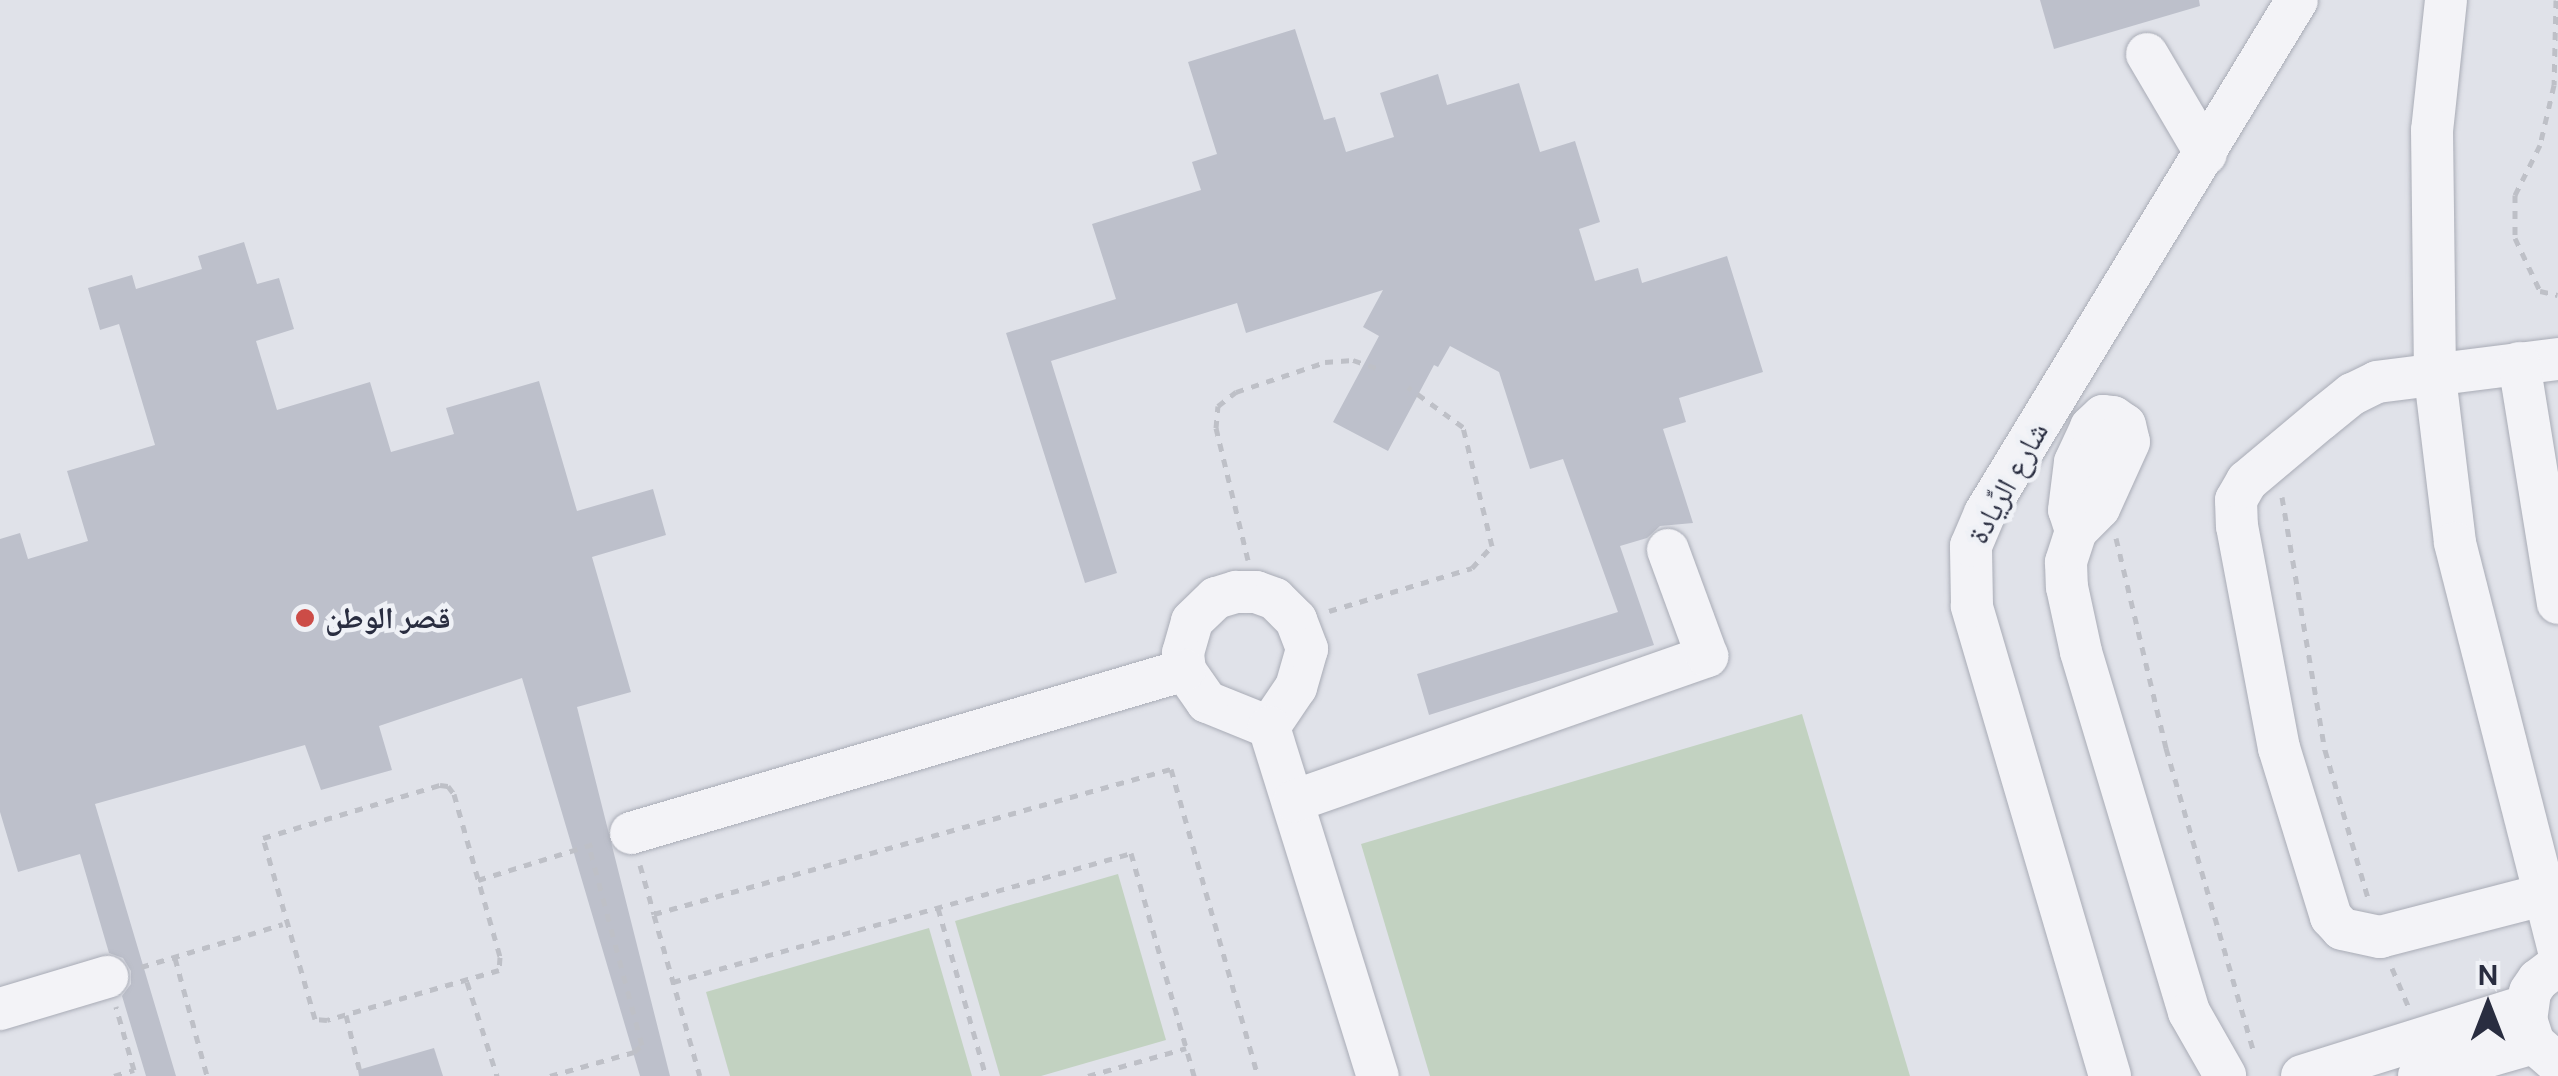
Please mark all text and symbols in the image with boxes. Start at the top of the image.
street label: شارع الرِّيادة [1960,416,2056,550]
place label: قصر الوطن [325,600,451,636]
marker: قصر الوطن [294,607,316,629]
north arrow [2438,956,2538,1056]
text: N [2478,957,2498,994]

